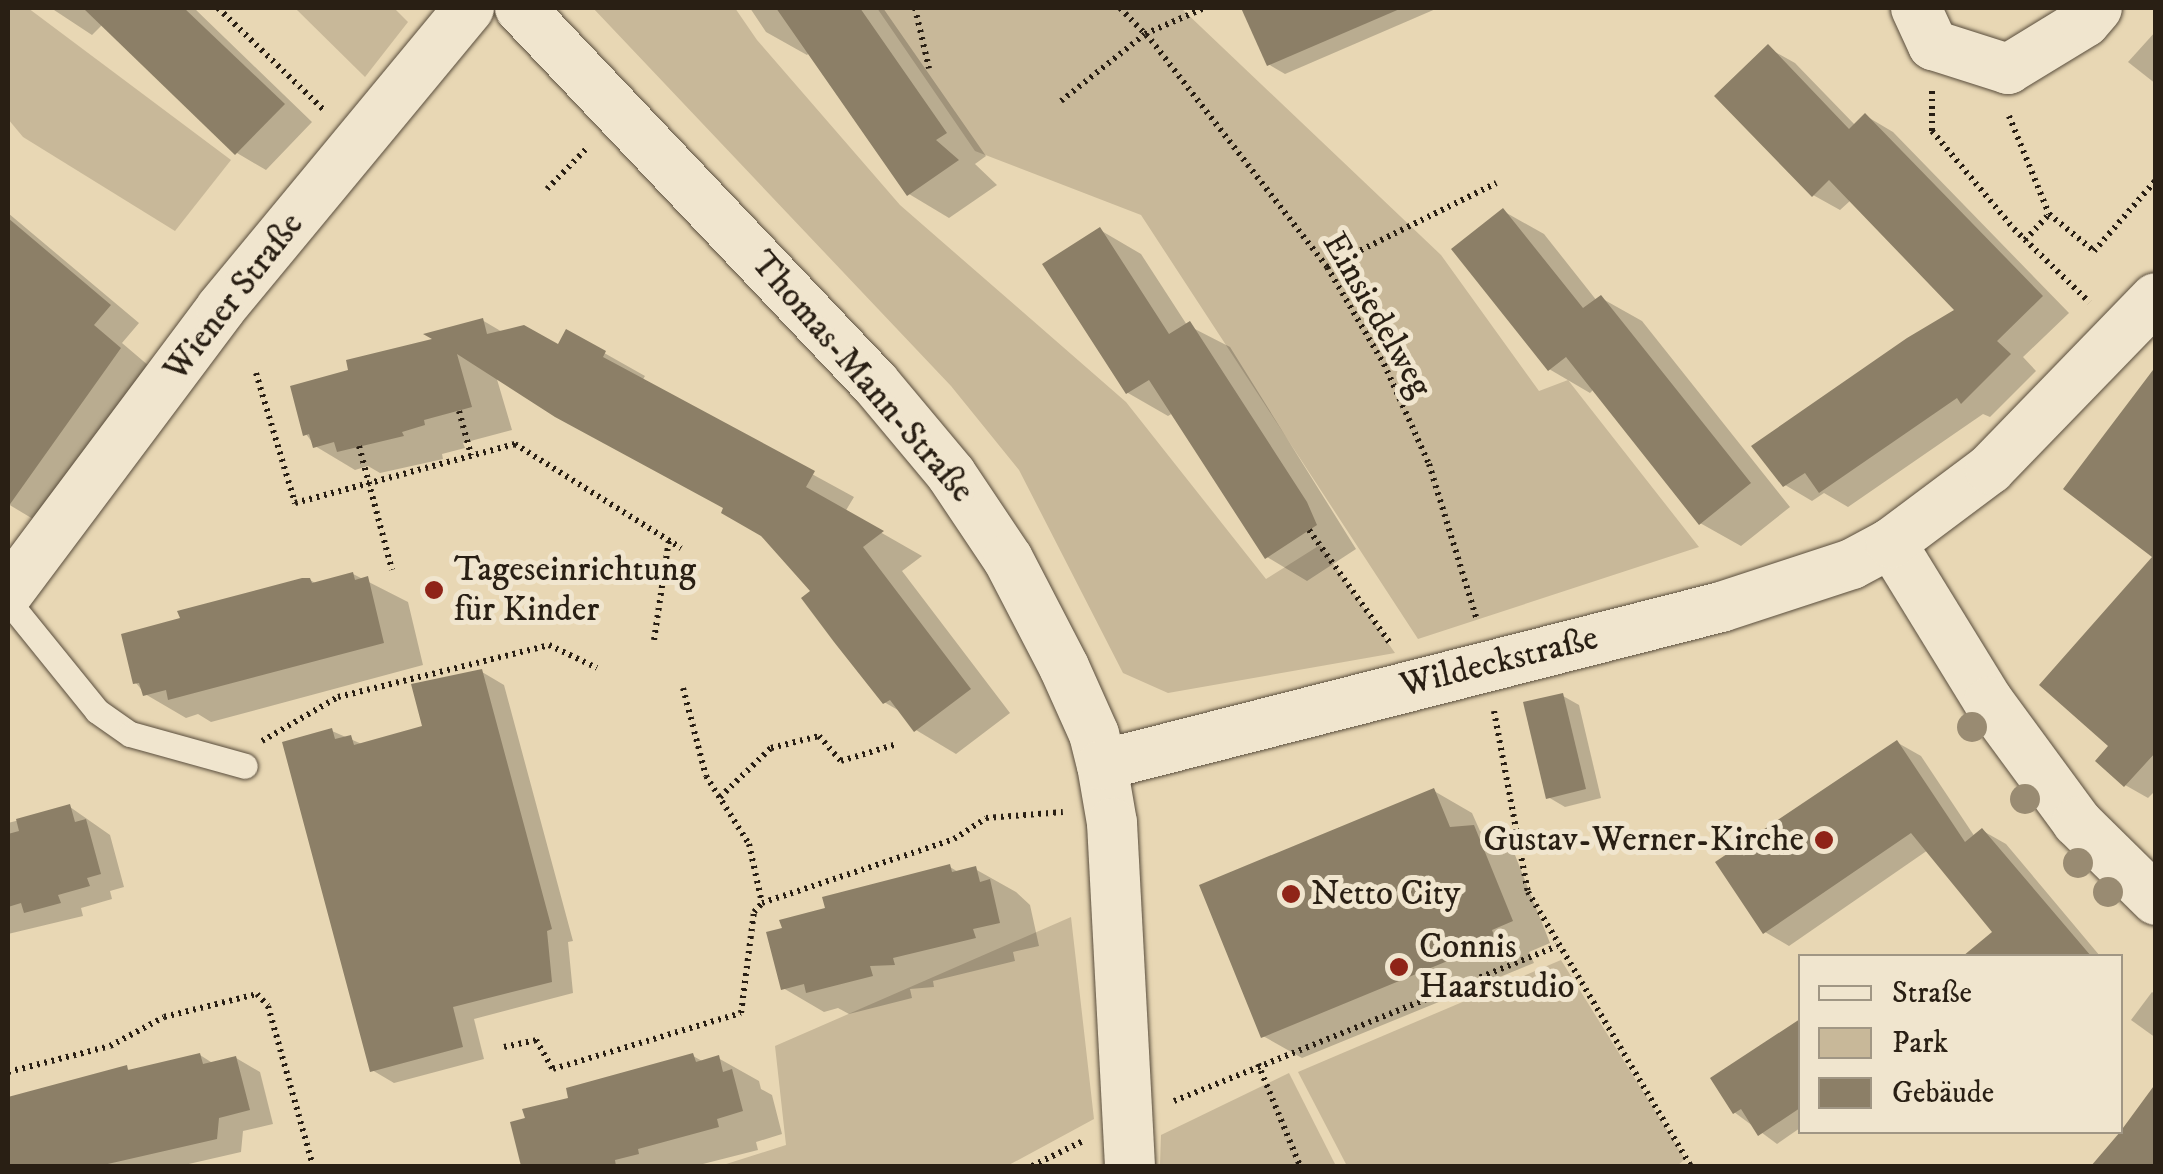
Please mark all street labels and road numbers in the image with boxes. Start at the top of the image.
street label: Wiener Straße [155,205,313,389]
street label: Einsiedelweg [1313,225,1441,405]
street label: Thomas-Mann-Straße [741,243,983,511]
street label: Wildeckstraße [1396,617,1602,707]

